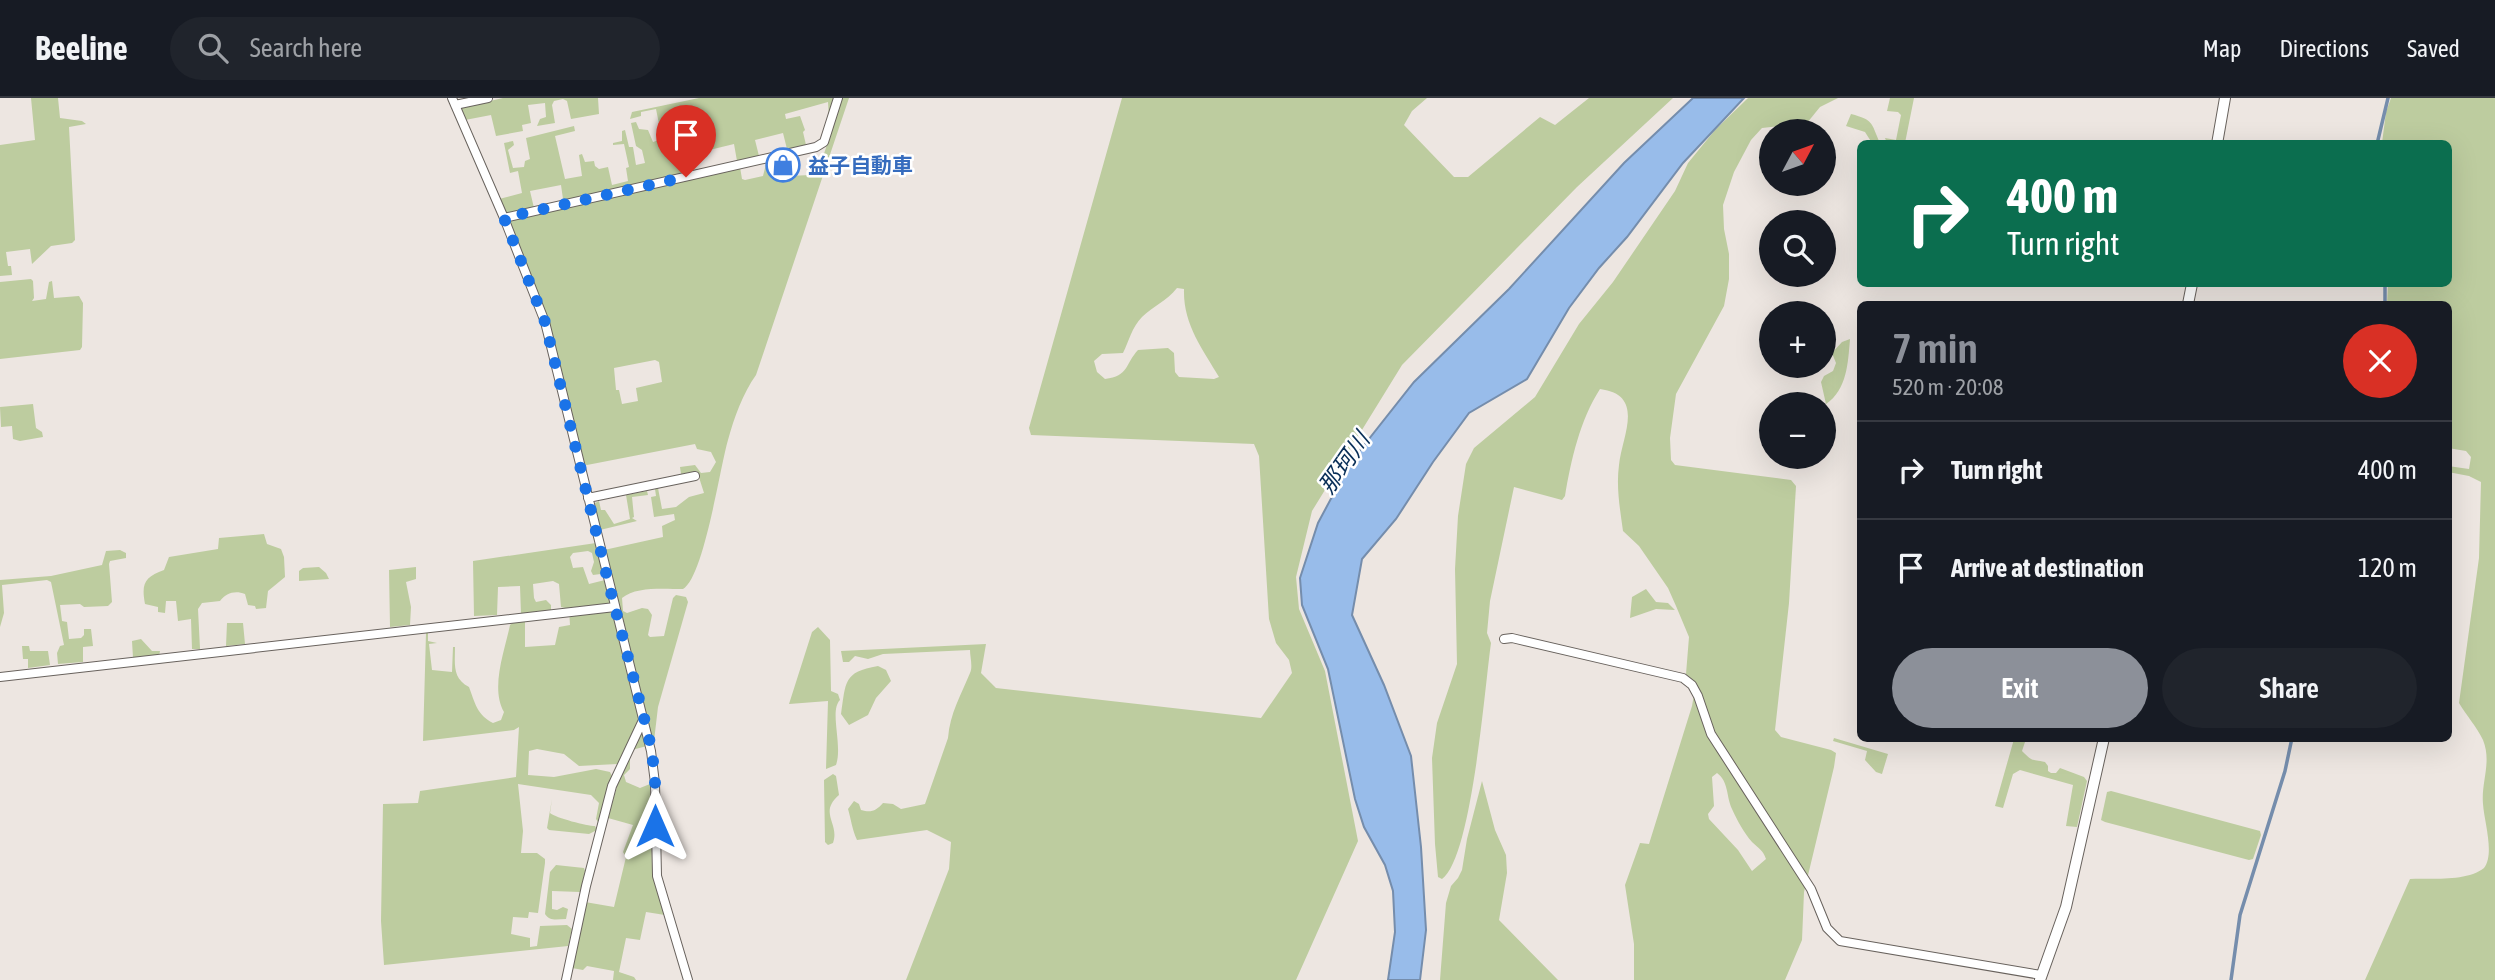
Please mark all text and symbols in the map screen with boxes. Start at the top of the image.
search box [170,17,660,80]
text: Beeline [35,29,128,67]
icon: search [194,29,232,67]
text: Search here [250,33,362,63]
text: Map [2203,35,2241,62]
text: Directions [2279,35,2369,62]
text: Saved [2407,35,2460,62]
pin [656,105,716,177]
icon: arrive [667,116,705,154]
north arrow [1759,119,1836,196]
map controls [1759,119,1836,469]
shop icon: 益子自動車 [764,146,802,184]
place label: 益子自動車 [808,153,913,177]
text: 400 m [2007,167,2118,223]
icon: right [1892,168,1983,259]
button: search [1759,210,1836,287]
text: Turn right [2007,225,2120,262]
button: + [1759,301,1836,378]
text: 7 min [1892,324,1978,372]
button: close [2343,324,2417,398]
text: 520 m · 20:08 [1892,374,2004,400]
button: − [1759,392,1836,469]
water label: 那珂川 [1314,425,1376,499]
icon: right [1892,451,1930,489]
text: Turn right [1951,455,2042,485]
text: 400 m [2358,455,2417,485]
icon: arrive [1892,549,1930,587]
text: Arrive at destination [1951,553,2144,583]
text: 120 m [2358,553,2417,583]
button: Exit [1892,648,2148,728]
button: Share [2162,648,2417,728]
position arrow [618,789,692,863]

